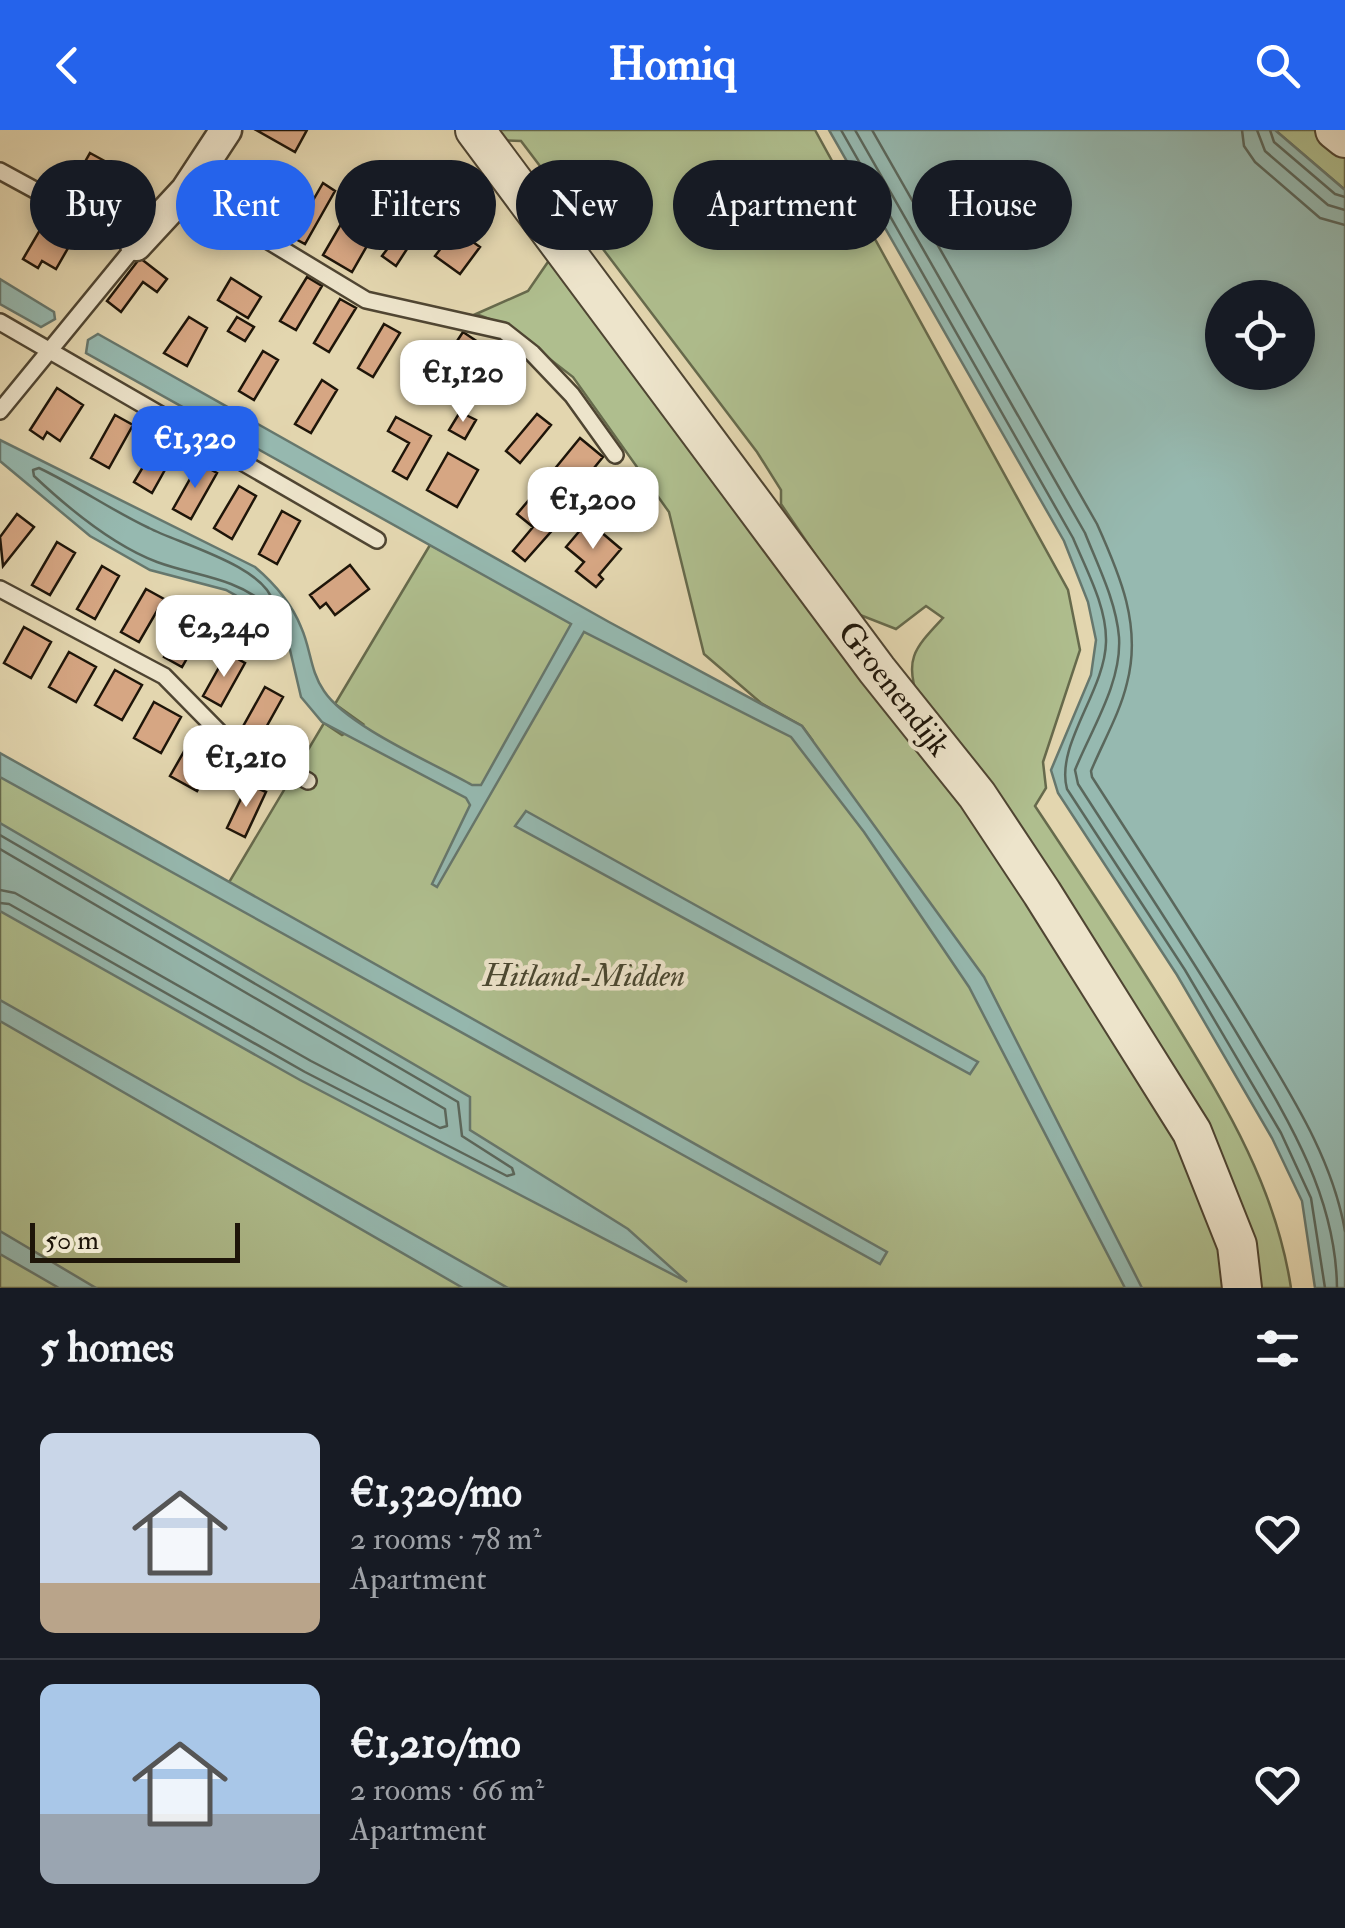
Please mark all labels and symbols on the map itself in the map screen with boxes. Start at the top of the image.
pin: €1,120 [382,340,544,425]
pin: €1,320 [114,406,276,491]
pin: €1,200 [512,467,674,552]
pin: €2,240 [143,595,305,680]
street label: Groenendijk [829,613,959,765]
pin: €1,210 [165,725,327,810]
park label: Hitland-Midden [481,956,685,996]
scale bar [30,1218,240,1262]

